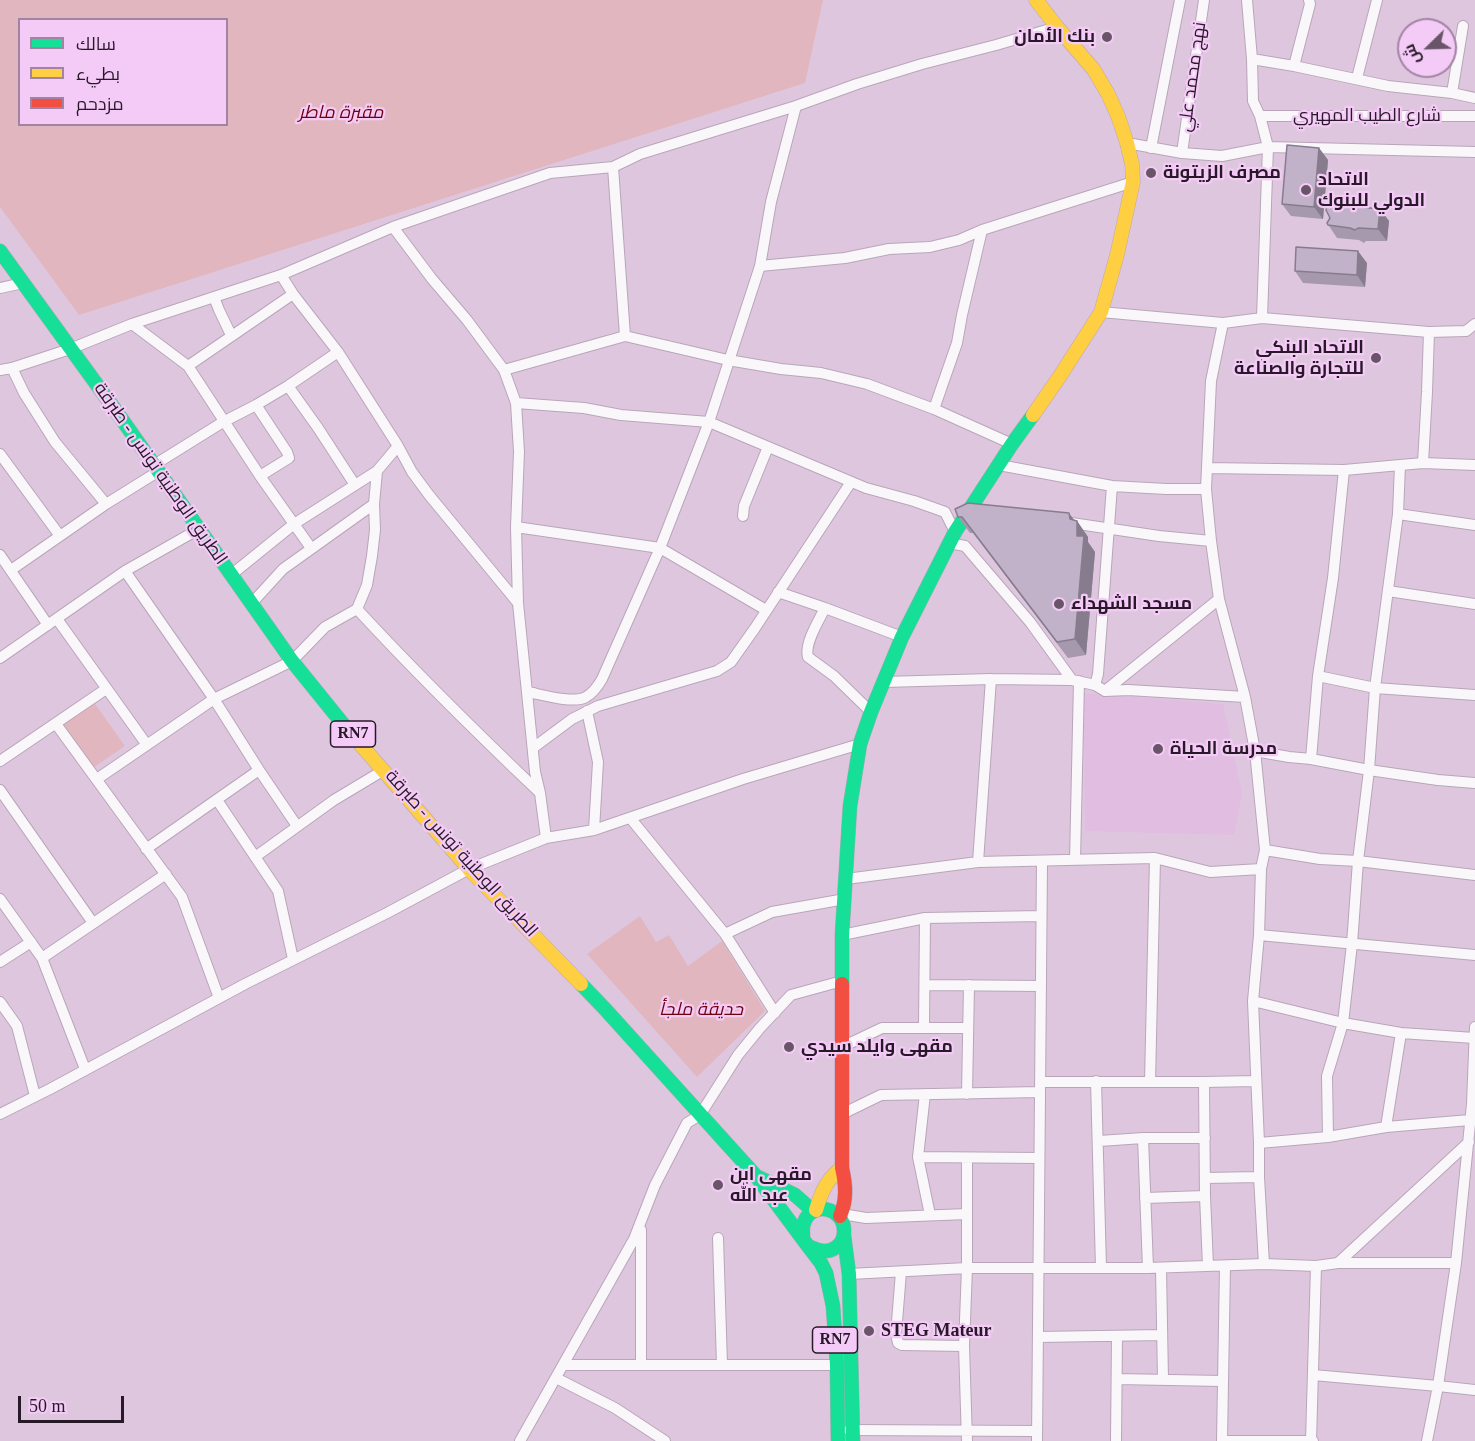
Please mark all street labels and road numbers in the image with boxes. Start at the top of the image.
street label: نهج محمد علي [1175,21,1211,133]
street label: شارع الطيب المهيري [1293,105,1441,127]
street label: الطريق الوطنية تونس - طبرقة [89,379,231,569]
road number: RN7 [330,721,376,747]
street label: الطريق الوطنية تونس - طبرقة [380,766,542,942]
road number: RN7 [812,1327,858,1353]

